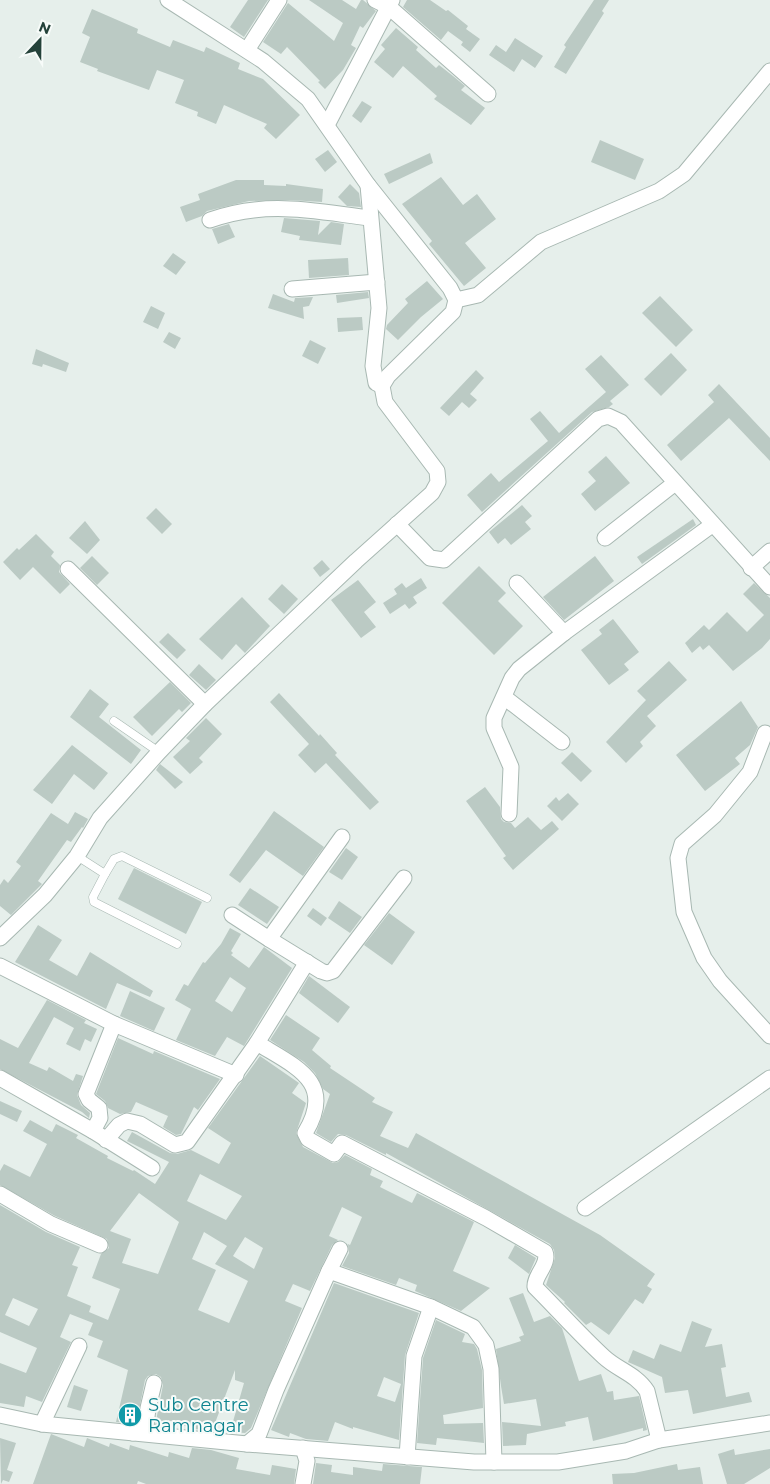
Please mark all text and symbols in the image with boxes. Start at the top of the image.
north arrow [15,15,65,65]
text: N [36,17,53,38]
place label: Sub Centre Ramnagar [148,1394,249,1437]
building icon: Sub Centre Ramnagar [117,1402,143,1428]

